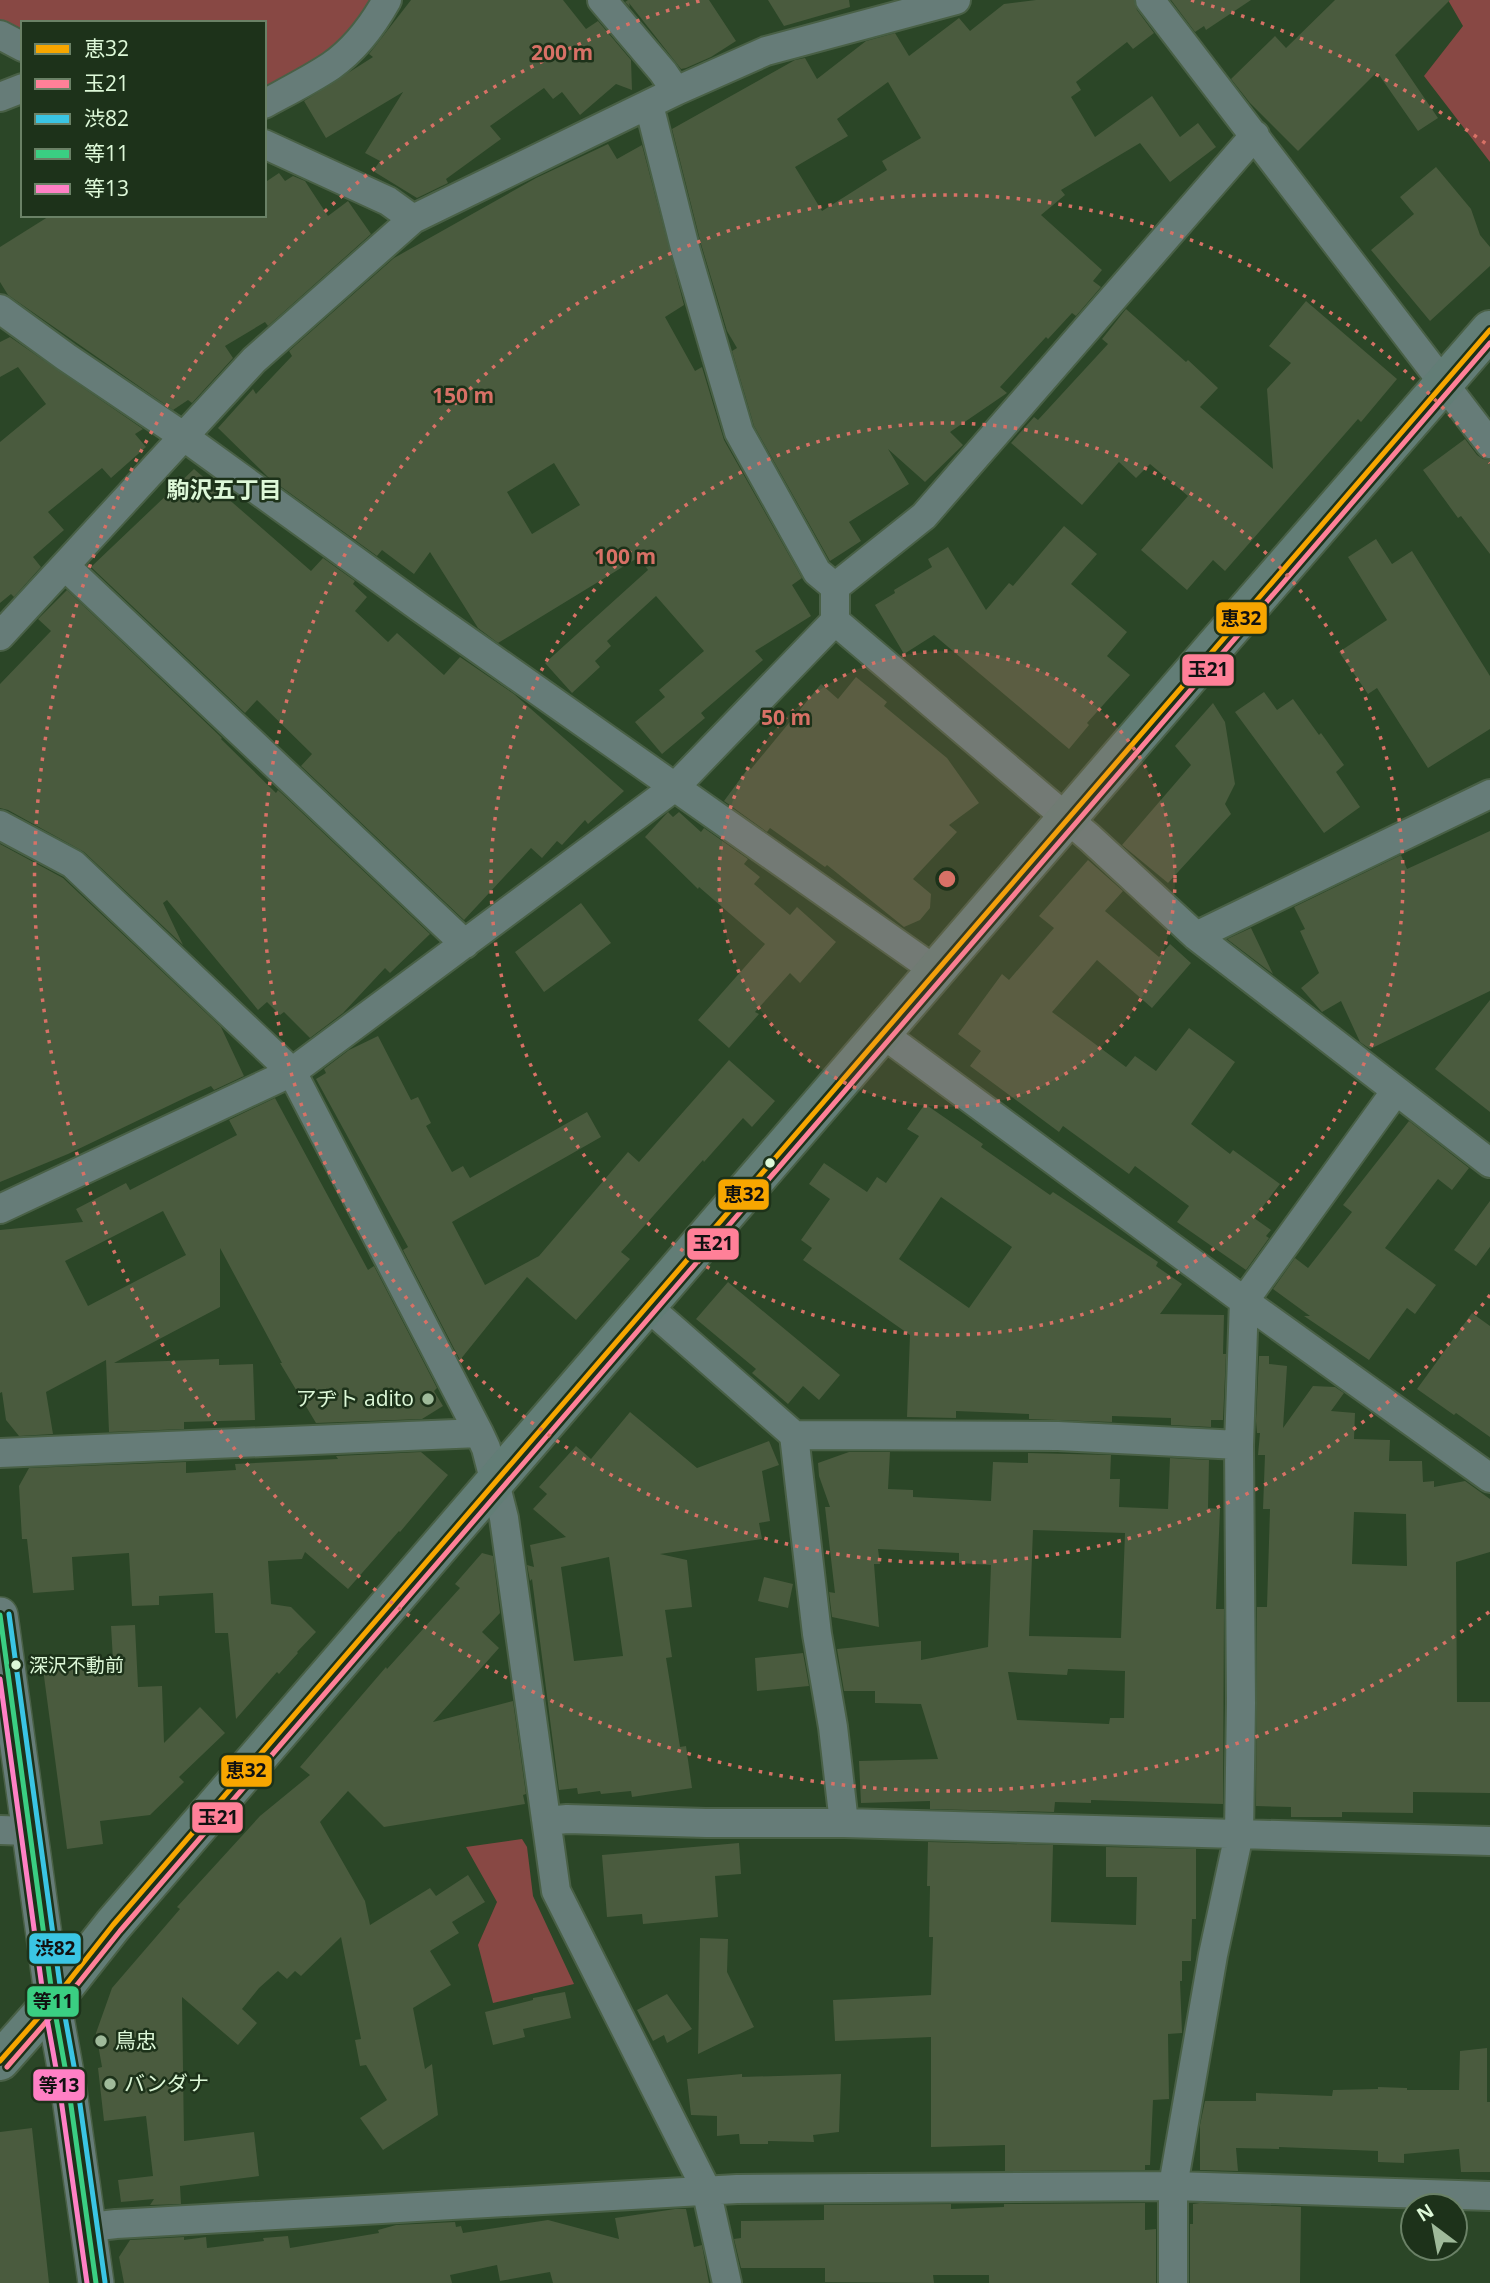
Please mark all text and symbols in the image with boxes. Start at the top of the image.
legend [21,21,266,217]
text: 恵32 [84,34,129,62]
text: 200 m [531,38,593,66]
text: 玉21 [84,69,129,97]
text: 渋82 [84,104,129,132]
text: 等11 [84,139,129,167]
text: 等13 [84,174,129,202]
text: 150 m [432,381,494,409]
district label: 駒沢五丁目 [167,473,282,505]
text: 100 m [594,542,656,570]
line badge: 恵32 [1215,601,1268,635]
text: 恵32 [1221,605,1261,631]
line badge: 玉21 [1181,653,1235,687]
text: 玉21 [1188,656,1228,682]
text: 50 m [761,703,811,731]
centre of rings [935,867,959,891]
unlabelled marker [763,1156,777,1170]
line badge: 恵32 [717,1178,770,1211]
text: 恵32 [724,1181,764,1207]
line badge: 玉21 [686,1227,740,1261]
text: 玉21 [693,1230,733,1256]
place label: アヂト adito [296,1384,414,1412]
marker: アヂト adito [420,1391,436,1407]
place label: 深沢不動前 [29,1652,124,1678]
marker: 深沢不動前 [9,1658,23,1672]
line badge: 恵32 [220,1754,273,1788]
text: 恵32 [226,1757,266,1783]
line badge: 玉21 [191,1801,244,1834]
text: 玉21 [198,1804,238,1830]
line badge: 渋82 [28,1932,82,1965]
text: 渋82 [35,1935,75,1961]
line badge: 等11 [26,1985,80,2018]
text: 等11 [33,1988,73,2014]
place label: 鳥忠 [115,2026,157,2054]
marker: 鳥忠 [93,2033,109,2049]
line badge: 等13 [32,2068,86,2102]
place label: バンダナ [124,2069,209,2097]
text: 等13 [39,2072,79,2098]
marker: バンダナ [102,2076,118,2092]
north arrow [1399,2192,1469,2262]
text: N [1412,2197,1438,2228]

